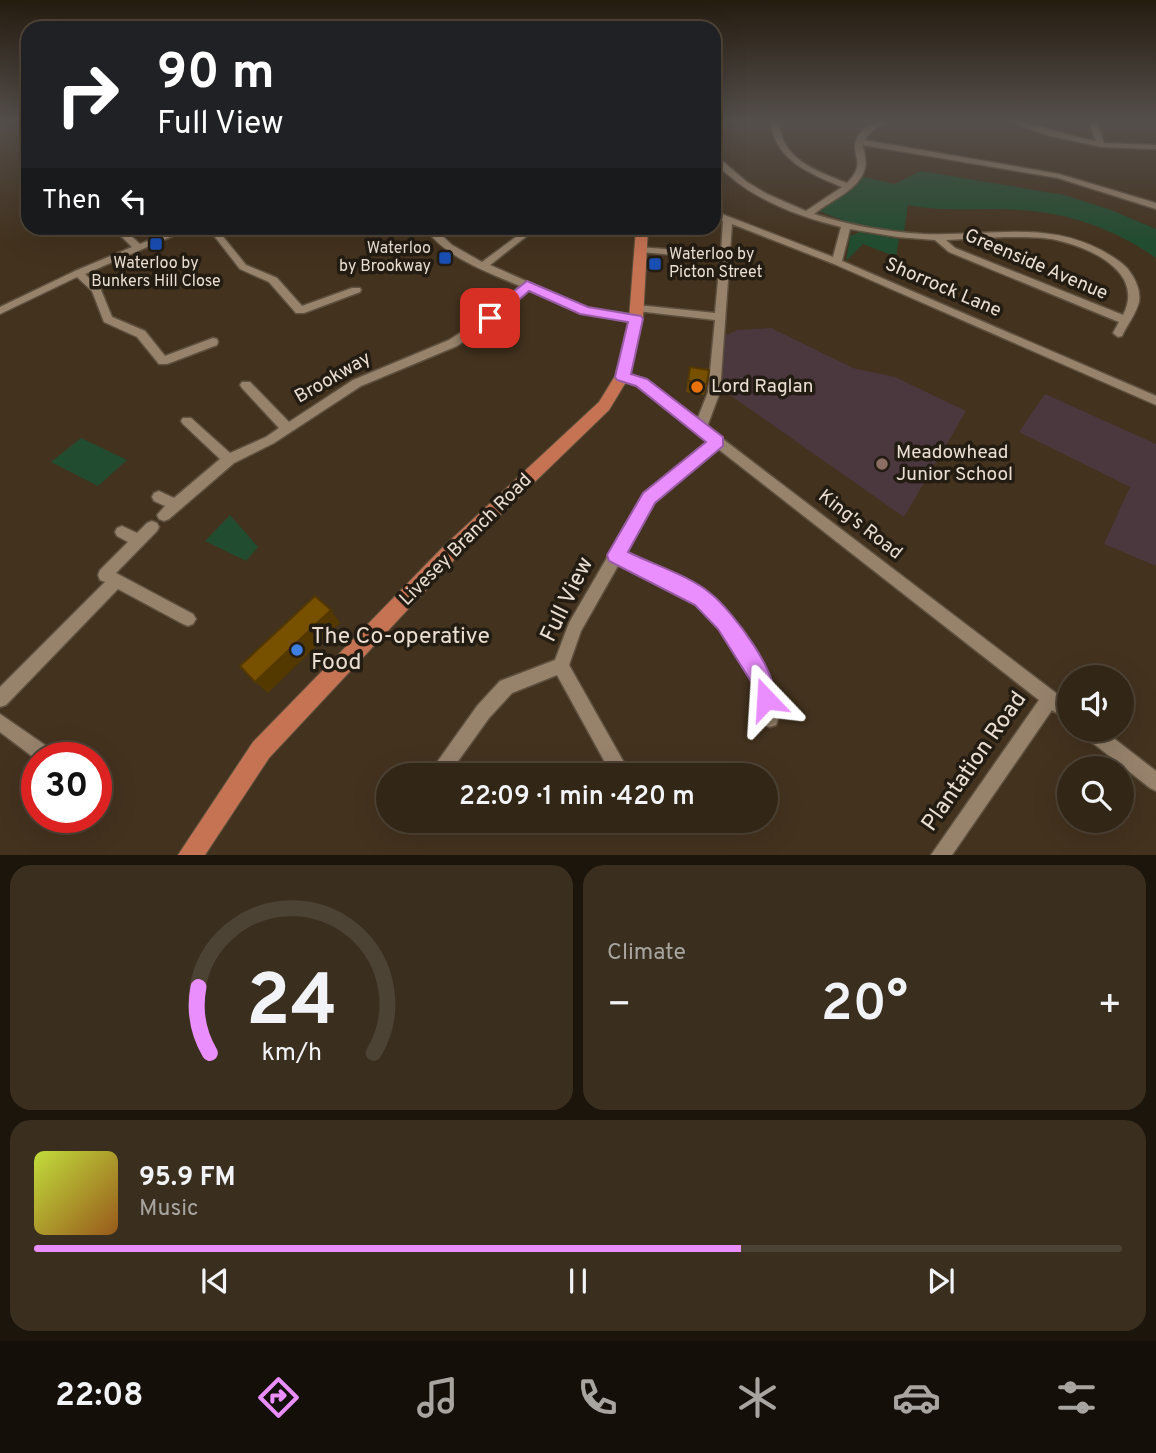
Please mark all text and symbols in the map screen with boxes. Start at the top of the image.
text: 90 m [157,44,275,106]
icon: right [42,49,133,140]
text: Full View [157,105,284,145]
icon: left [115,182,153,220]
text: Then [42,185,101,218]
street label: Greenside Avenue [961,224,1111,306]
marker: Waterloo by Bunkers Hill Close [148,236,164,252]
place label: Waterloo by Brookway [339,239,431,277]
place label: Waterloo by Picton Street [669,245,763,283]
marker: Waterloo by Brookway [437,250,453,266]
street label: Shorrock Lane [881,253,1005,323]
place label: Waterloo by Bunkers Hill Close [91,254,221,292]
marker: Waterloo by Picton Street [647,256,663,272]
pin [460,288,520,348]
icon: arrive [471,299,509,337]
street label: Brookway [291,347,375,409]
place label: Lord Raglan [711,375,814,399]
marker: Lord Raglan [689,379,705,395]
place label: Meadowhead Junior School [896,441,1013,487]
marker: Meadowhead Junior School [874,456,890,472]
street label: Livesey Branch Road [395,469,537,611]
street label: King's Road [813,485,907,565]
street label: Full View [535,553,601,647]
place label: The Co-operative Food [311,623,490,678]
marker: The Co-operative Food [289,642,305,658]
position arrow [729,662,803,736]
map controls [1057,665,1134,833]
button: sound [1057,665,1134,742]
street label: Plantation Road [916,686,1034,838]
speed limit sign: 30 [21,742,112,833]
button: search [1057,756,1134,833]
text: 22:09 · 1 min · 420 m [459,781,695,814]
text: Climate [607,939,686,968]
text: 24 [246,960,337,1052]
text: 20° [821,973,908,1039]
text: − [607,982,632,1031]
text: + [1097,982,1122,1031]
text: km/h [261,1038,322,1070]
text: 95.9 FM [139,1162,236,1195]
text: Music [139,1195,199,1224]
icon: previous [196,1262,234,1300]
icon: pause [559,1262,597,1300]
icon: next [922,1262,960,1300]
icon: directions [254,1373,303,1422]
icon: music [413,1373,462,1422]
icon: phone [573,1373,622,1422]
icon: climate [733,1373,782,1422]
icon: car [892,1373,941,1422]
icon: filters [1052,1373,1101,1422]
text: 22:08 [55,1377,143,1417]

